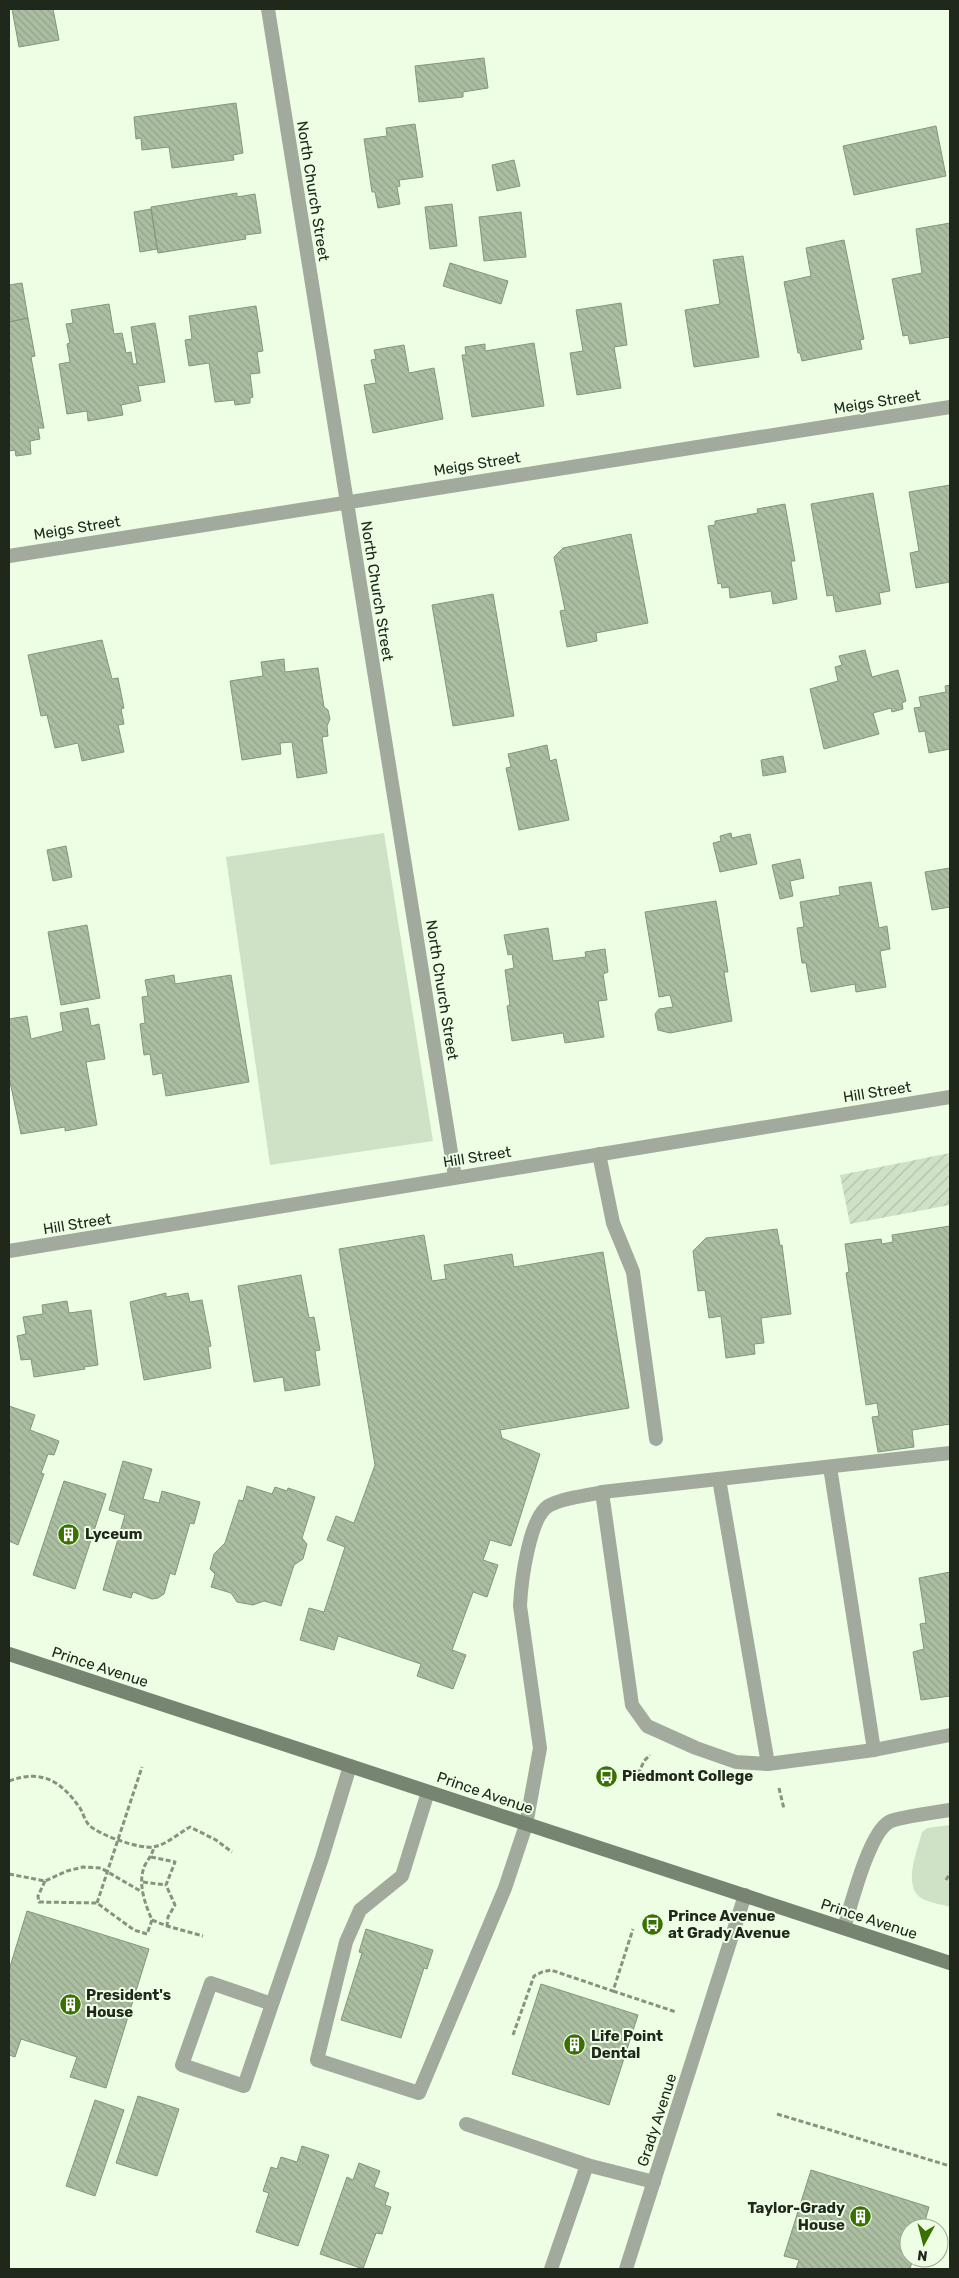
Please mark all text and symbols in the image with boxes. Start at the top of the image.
street label: North Church Street [293,120,333,262]
street label: Meigs Street [832,386,922,418]
street label: Meigs Street [432,448,522,480]
street label: Meigs Street [32,512,122,544]
street label: North Church Street [357,520,397,662]
street label: North Church Street [422,919,462,1061]
street label: Hill Street [842,1078,912,1106]
street label: Hill Street [442,1143,512,1171]
street label: Hill Street [42,1210,112,1238]
building icon: Lyceum [57,1522,81,1546]
place label: Lyceum [85,1525,142,1543]
street label: Prince Avenue [49,1643,151,1691]
bus stop icon: Piedmont College [594,1764,618,1788]
place label: Piedmont College [622,1767,753,1785]
street label: Prince Avenue [435,1768,535,1818]
street label: Prince Avenue [818,1895,920,1943]
place label: Prince Avenue at Grady Avenue [668,1907,790,1942]
bus stop icon: Prince Avenue at Grady Avenue [640,1913,664,1937]
place label: President's House [86,1986,171,2021]
building icon: President's House [58,1992,82,2016]
place label: Life Point Dental [591,2027,663,2062]
building icon: Life Point Dental [563,2033,587,2057]
street label: Grady Avenue [633,2071,681,2169]
place label: Taylor-Grady House [747,2199,845,2234]
building icon: Taylor-Grady House [849,2205,873,2229]
north arrow [899,2218,949,2268]
text: N [916,2246,929,2264]

